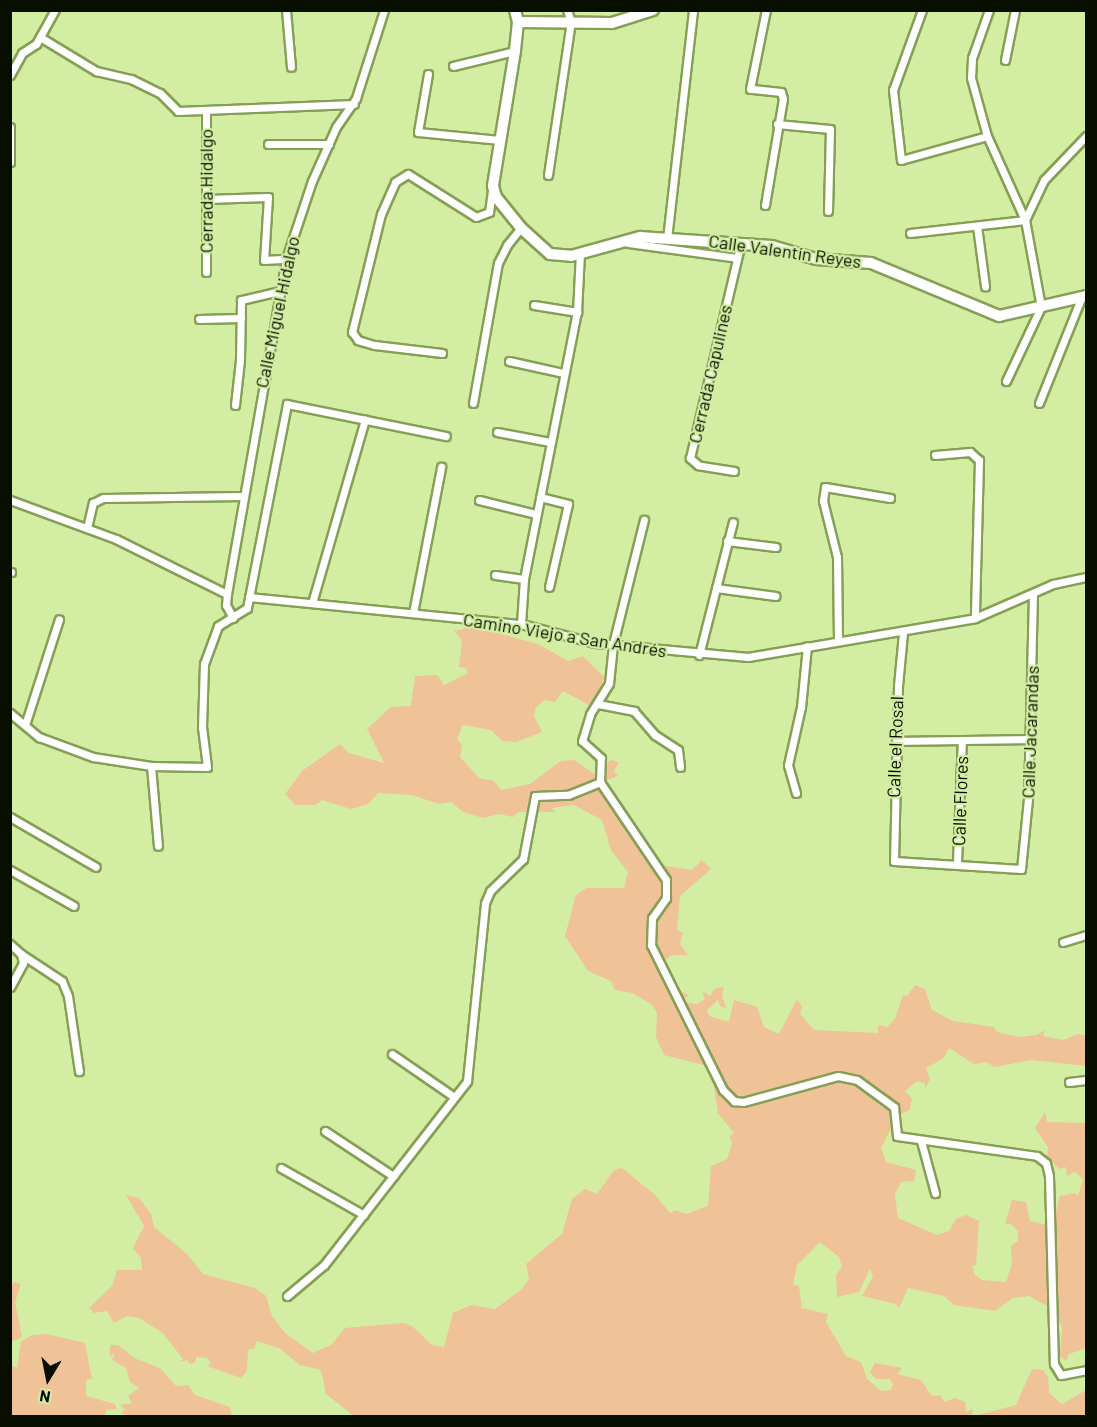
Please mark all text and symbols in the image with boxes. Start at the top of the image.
street label: Cerrada Hidalgo [195,129,217,253]
street label: Calle Valentín Reyes [707,230,863,272]
street label: Calle Miguel Hidalgo [250,234,304,390]
street label: Cerrada Capulines [684,303,736,445]
street label: Camino Viejo a San Andrés [462,608,668,662]
street label: Calle Jacarandas [1017,665,1043,799]
street label: Calle el Rosal [882,696,908,798]
street label: Calle Flores [948,756,972,846]
north arrow [18,1349,78,1409]
text: N [38,1387,52,1407]

